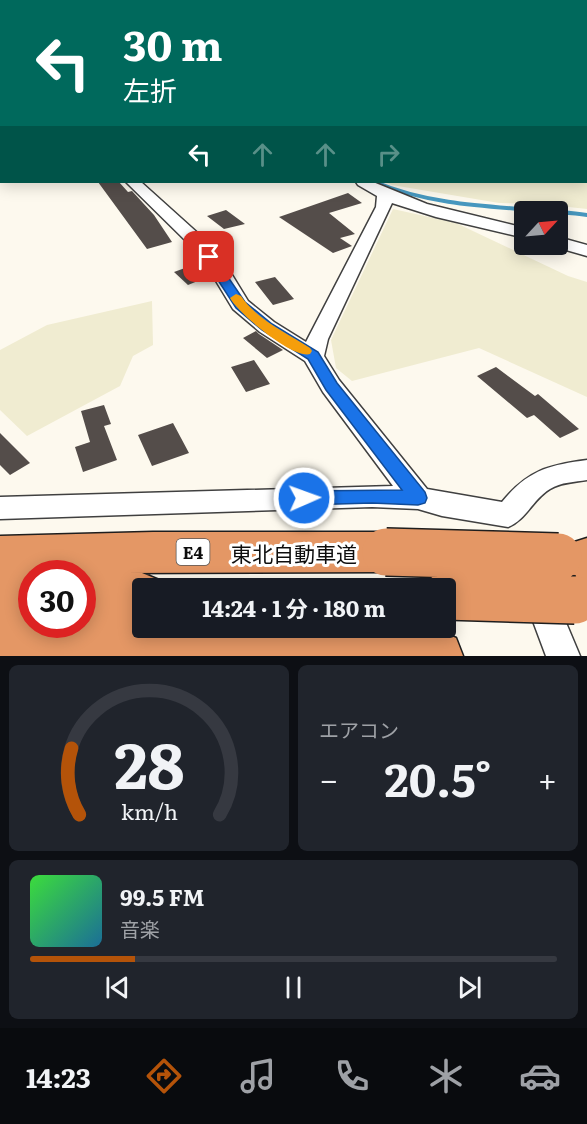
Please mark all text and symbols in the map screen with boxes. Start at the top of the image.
text: 30 m [123,12,223,74]
icon: left [24,24,102,102]
text: 左折 [123,69,177,109]
icon: left [183,138,216,171]
icon: ahead [246,138,279,171]
icon: ahead [309,138,342,171]
icon: right [372,138,405,171]
north arrow [514,201,568,255]
map controls [514,201,568,255]
pin [183,231,234,282]
icon: arrive [192,240,225,273]
position arrow [272,466,336,530]
street label: 東北自動車道 [231,537,357,568]
road number: E4 [176,539,210,565]
speed limit sign: 30 [18,560,96,638]
text: 14:24 · 1 分 · 180 m [202,591,386,624]
text: エアコン [319,714,399,744]
text: 28 [114,716,184,808]
text: 20.5° [384,744,492,811]
text: − [319,753,338,802]
text: + [538,753,557,802]
text: km/h [120,795,178,827]
text: 99.5 FM [120,880,204,913]
text: 音楽 [120,913,160,943]
icon: previous [101,971,134,1004]
icon: pause [277,971,310,1004]
icon: next [453,971,486,1004]
icon: directions [143,1055,185,1097]
icon: music [237,1055,279,1097]
icon: phone [331,1055,373,1097]
icon: climate [425,1055,467,1097]
icon: car [519,1055,561,1097]
text: 14:23 [26,1056,91,1096]

